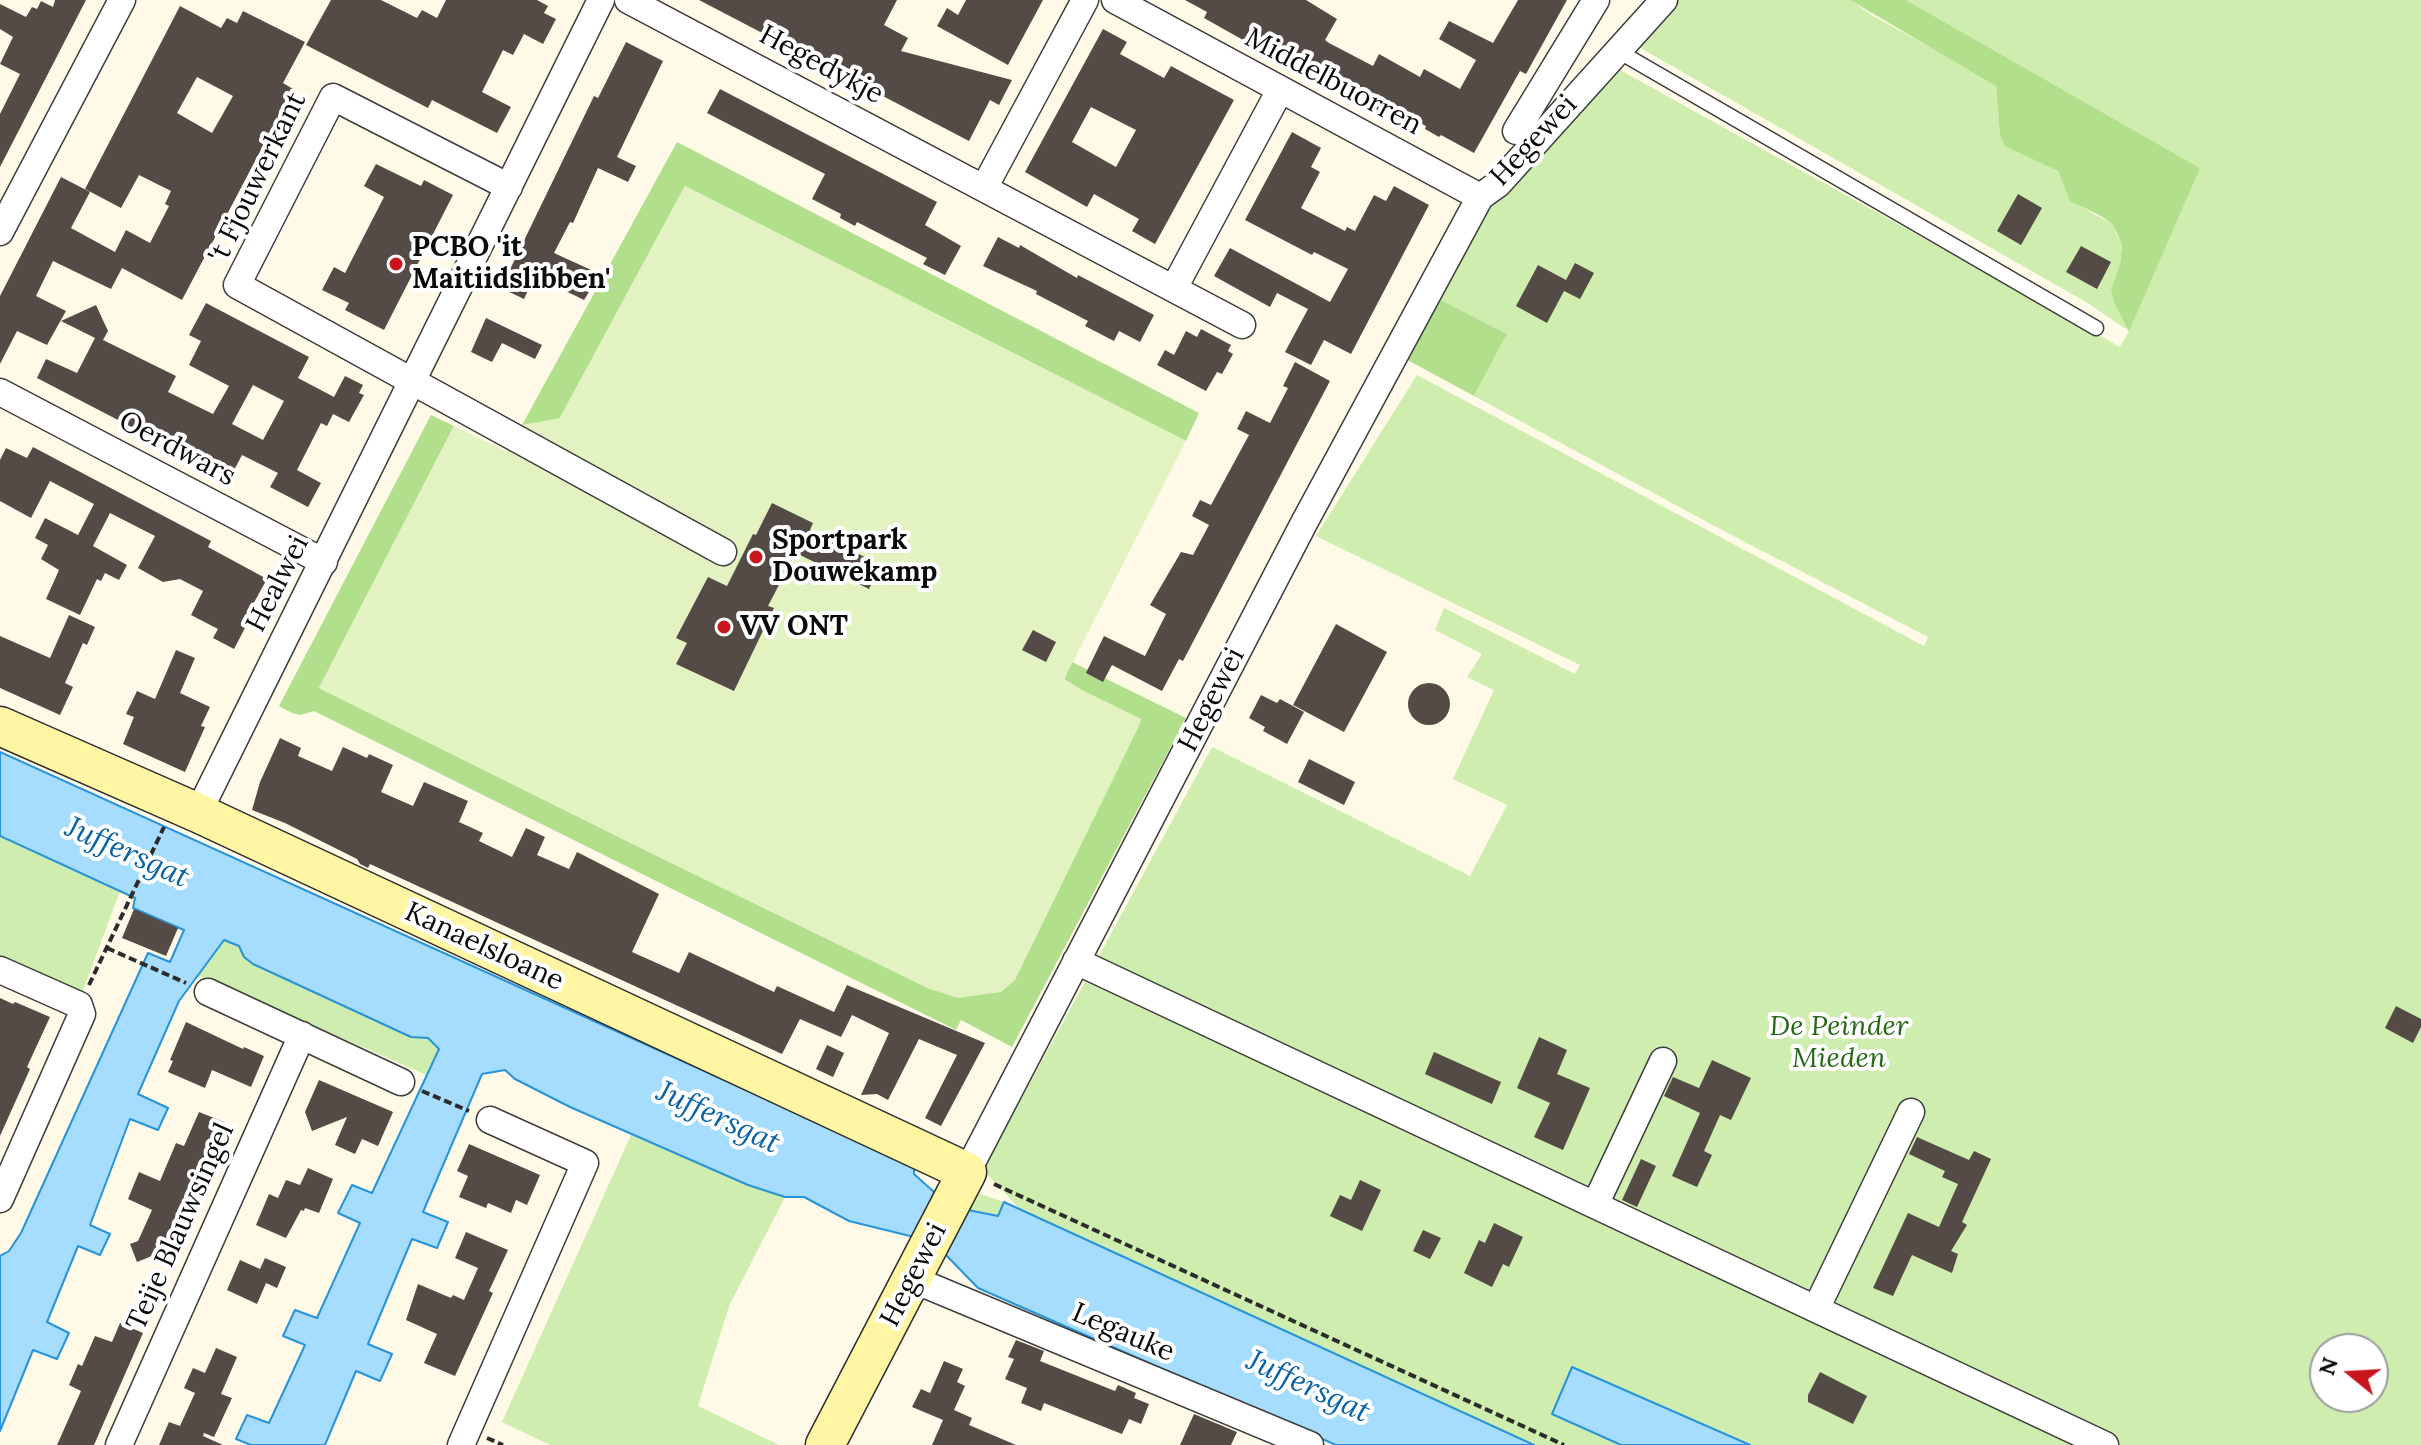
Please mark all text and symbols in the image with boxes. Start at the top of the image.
street label: Hegedykje [753,18,889,112]
street label: Middelbuorren [1239,21,1427,143]
street label: 't Fjouwerkant [202,87,314,269]
street label: Hegewei [1484,89,1584,193]
place label: PCBO 'it Maitiidslibben' [412,231,610,297]
marker: PCBO 'it Maitiidslibben' [387,255,405,273]
street label: Oerdwars [113,404,241,494]
place label: Sportpark Douwekamp [772,524,937,590]
street label: Healwei [240,530,316,638]
marker: Sportpark Douwekamp [747,548,765,566]
place label: VV ONT [740,610,848,644]
marker: VV ONT [715,618,733,636]
street label: Hegewei [1172,643,1252,757]
water label: Juffersgat [60,810,194,896]
street label: Kanaelsloane [399,896,569,998]
park label: De Peinder Mieden [1769,1010,1909,1076]
water label: Juffersgat [651,1074,785,1162]
street label: Teije Blauwsingel [120,1118,242,1336]
street label: Hegewei [874,1218,954,1332]
street label: Legauke [1067,1296,1179,1370]
north arrow [2309,1333,2389,1413]
water label: Juffersgat [1241,1343,1375,1431]
text: N [2312,1354,2344,1379]

